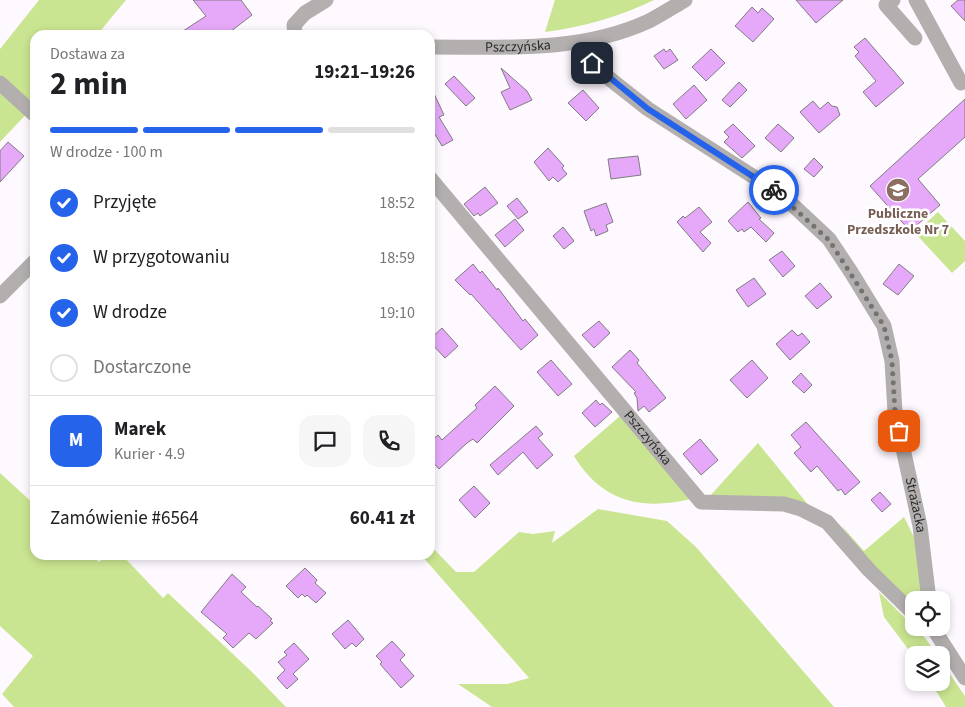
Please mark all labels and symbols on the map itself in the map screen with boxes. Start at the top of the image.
street label: Pszczyńska [485,35,552,57]
pin [571,42,613,84]
courier [749,165,799,215]
school or university icon: Publiczne Przedszkole Nr 7 [885,177,911,203]
place label: Publiczne Przedszkole Nr 7 [847,204,949,240]
street label: Pszczyńska [619,406,676,470]
pin [878,410,920,452]
street label: Strażacka [900,475,931,534]

